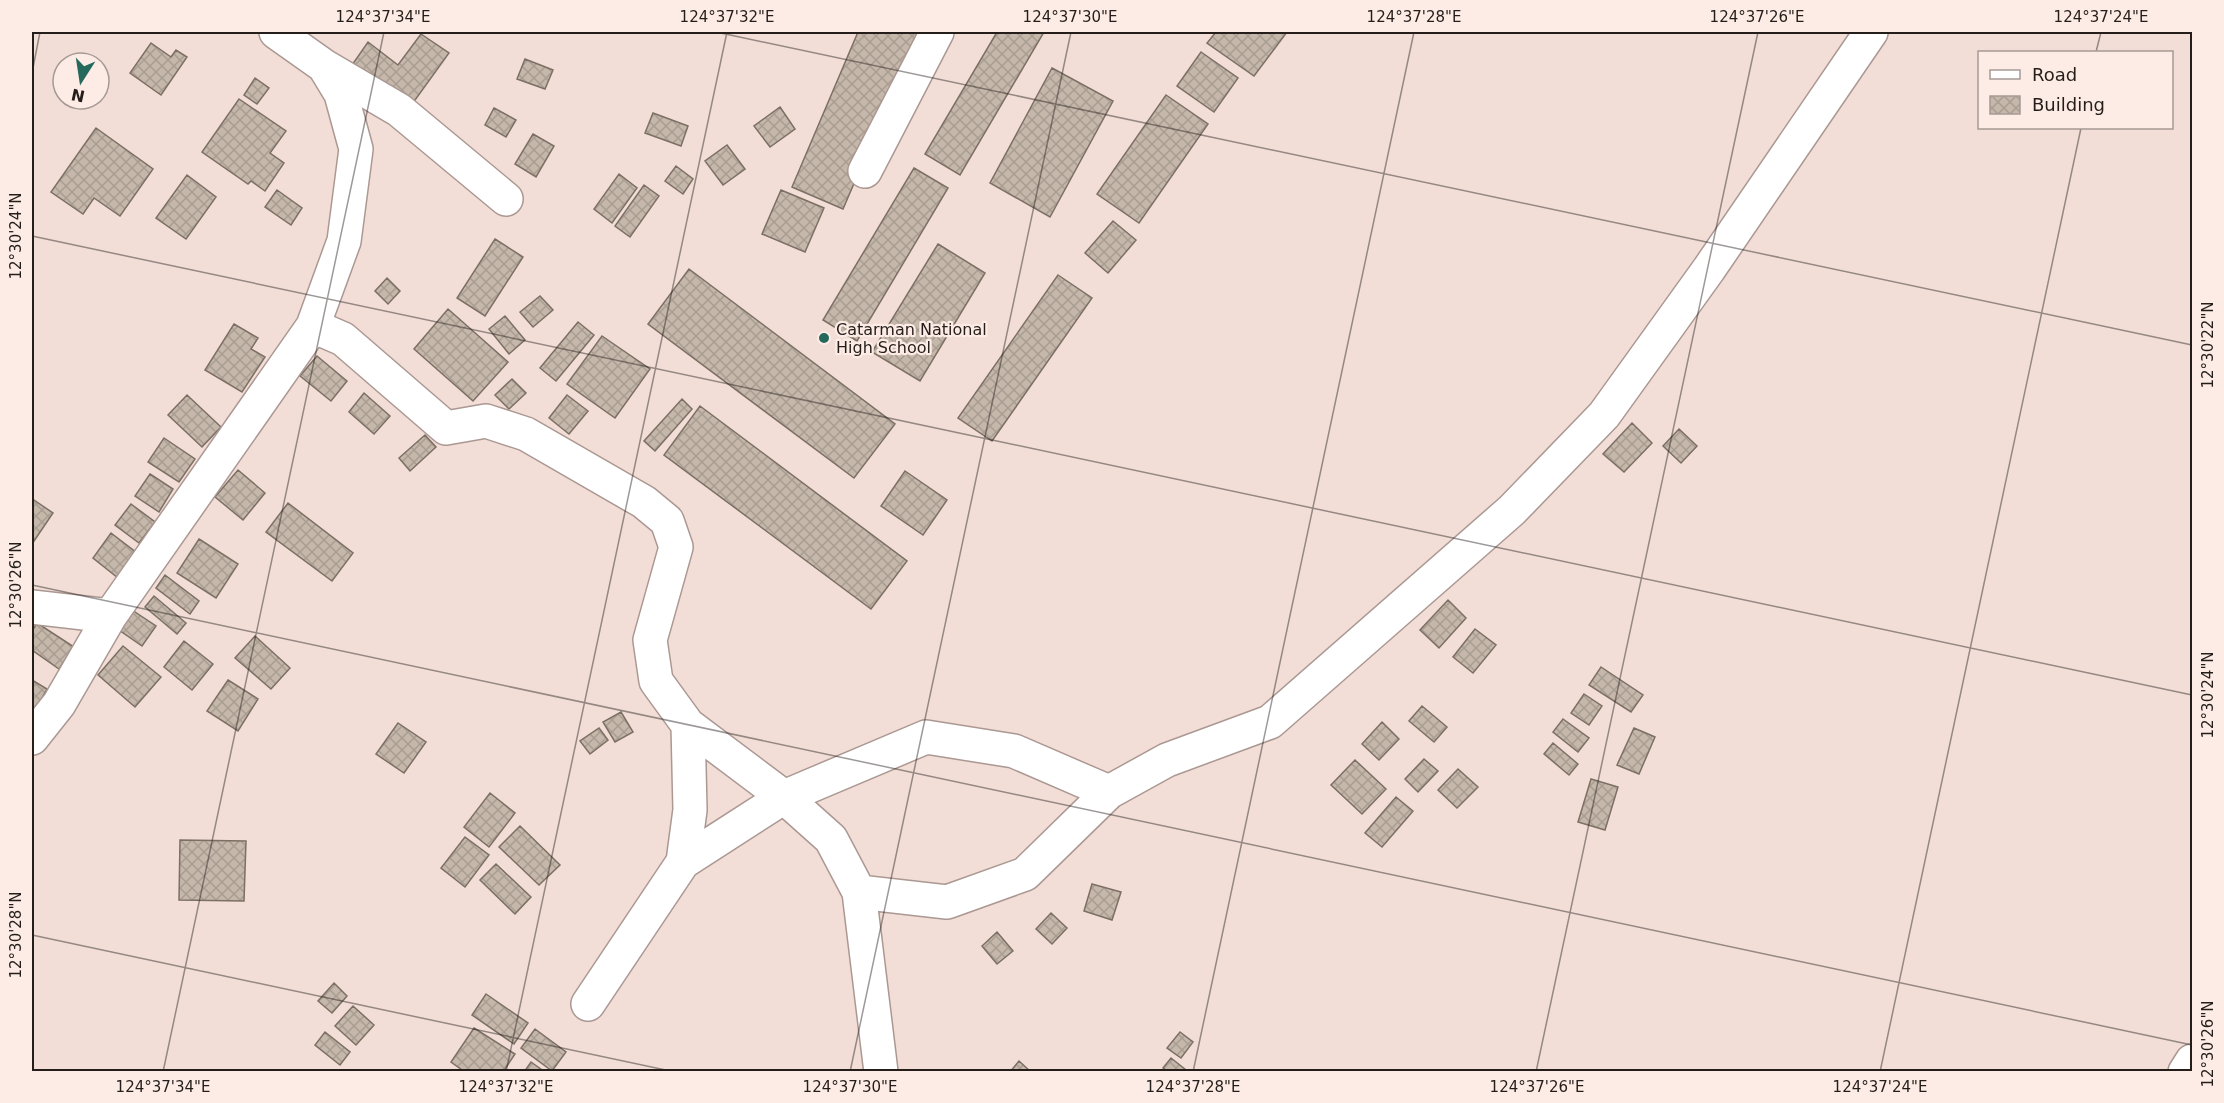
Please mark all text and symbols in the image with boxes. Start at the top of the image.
text: 124°37'34"E [336,8,430,26]
text: 124°37'32"E [680,8,774,26]
text: 124°37'30"E [1023,8,1117,26]
text: 124°37'28"E [1367,8,1461,26]
text: 124°37'26"E [1710,8,1804,26]
text: 124°37'24"E [2054,8,2148,26]
north arrow [51,51,111,111]
legend [1978,51,2173,129]
text: Road [2032,64,2077,85]
text: N [69,84,87,106]
text: Building [2032,94,2105,115]
text: 12°30'24"N [7,192,25,280]
text: 12°30'22"N [2199,301,2217,389]
place label: Catarman National High School [836,320,987,357]
marker: Catarman National High School [817,331,831,345]
text: 12°30'26"N [7,541,25,629]
text: 12°30'24"N [2199,651,2217,739]
text: 12°30'28"N [7,891,25,979]
text: 12°30'26"N [2199,1000,2217,1088]
text: 124°37'34"E [116,1078,210,1096]
text: 124°37'32"E [459,1078,553,1096]
text: 124°37'30"E [803,1078,897,1096]
text: 124°37'28"E [1146,1078,1240,1096]
text: 124°37'26"E [1490,1078,1584,1096]
text: 124°37'24"E [1833,1078,1927,1096]

